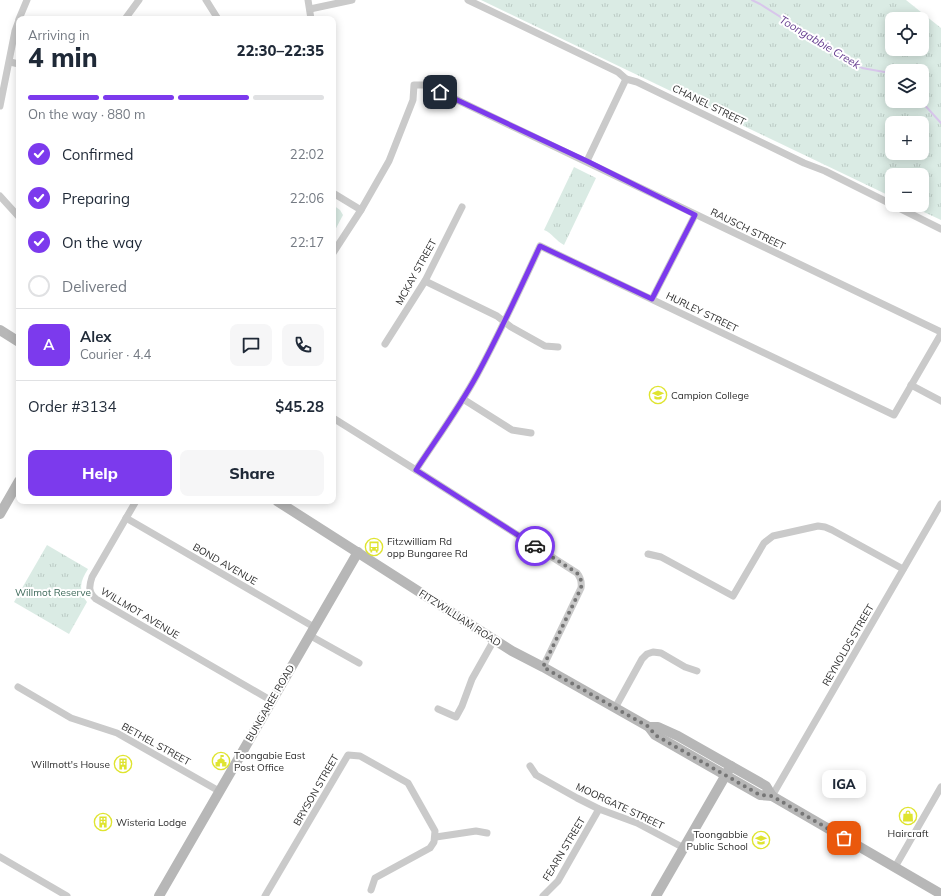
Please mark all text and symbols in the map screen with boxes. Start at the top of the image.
water label: Toongabbie Creek [777,12,863,72]
map controls [885,12,929,212]
button: locate [885,12,929,56]
text: Arriving in [28,27,90,43]
text: 4 min [28,41,98,74]
text: 22:30–22:35 [237,41,324,60]
button: layers [885,64,929,108]
pin [423,75,457,109]
icon: home [429,81,451,103]
street label: CHANEL STREET [670,82,748,128]
text: On the way · 880 m [28,106,145,122]
button: + [885,116,929,160]
icon: check [28,143,50,165]
text: Confirmed [62,145,133,164]
text: 22:02 [290,146,324,162]
button: − [885,168,929,212]
icon: check [28,187,50,209]
text: Preparing [62,189,130,208]
text: 22:06 [290,190,324,206]
street label: RAUSCH STREET [709,205,787,253]
icon: check [28,231,50,253]
text: On the way [62,233,142,252]
text: 22:17 [290,234,324,250]
street label: MCKAY STREET [392,237,440,307]
text: Delivered [62,277,127,296]
street label: HURLEY STREET [664,289,740,335]
button: chat [230,324,272,366]
button: phone [282,324,324,366]
text: Alex [80,327,112,346]
text: A [43,335,55,354]
text: Courier · 4.4 [80,346,151,362]
school or university icon: Campion College [648,385,668,405]
place label: Campion College [671,389,749,402]
text: Order #3134 [28,397,116,416]
text: $45.28 [275,397,324,416]
button: Help [28,450,172,496]
button: Share [180,450,324,496]
courier [515,526,555,566]
place label: Fitzwilliam Rd opp Bungaree Rd [387,535,468,560]
icon: car [524,535,546,557]
bus stop icon: Fitzwilliam Rd opp Bungaree Rd [364,537,384,557]
street label: BOND AVENUE [190,540,260,588]
street label: WILLMOT AVENUE [98,584,182,642]
park label: Willmot Reserve [15,586,91,599]
street label: FITZWILLIAM ROAD [417,587,503,649]
street label: REYNOLDS STREET [819,602,877,688]
street label: BUNGAREE ROAD [243,662,297,744]
street label: BETHEL STREET [119,720,193,768]
place label: Toongabie East Post Office [234,749,306,774]
public building icon: Toongabie East Post Office [211,751,231,771]
street label: BRYSON STREET [290,752,342,828]
building icon: Willmott's House [113,754,133,774]
place label: Willmott's House [31,758,110,771]
callout: IGA [822,770,866,798]
text: IGA [832,776,856,792]
street label: MOORGATE STREET [574,780,666,832]
shop icon: Haircraft [898,806,918,826]
building icon: Wisteria Lodge [93,812,113,832]
street label: FEARN STREET [540,815,588,883]
place label: Wisteria Lodge [116,816,187,829]
pin [827,821,861,855]
icon: bag [833,827,855,849]
place label: Haircraft [888,827,929,840]
place label: Toongabbie Public School [687,828,748,853]
school or university icon: Toongabbie Public School [751,830,771,850]

